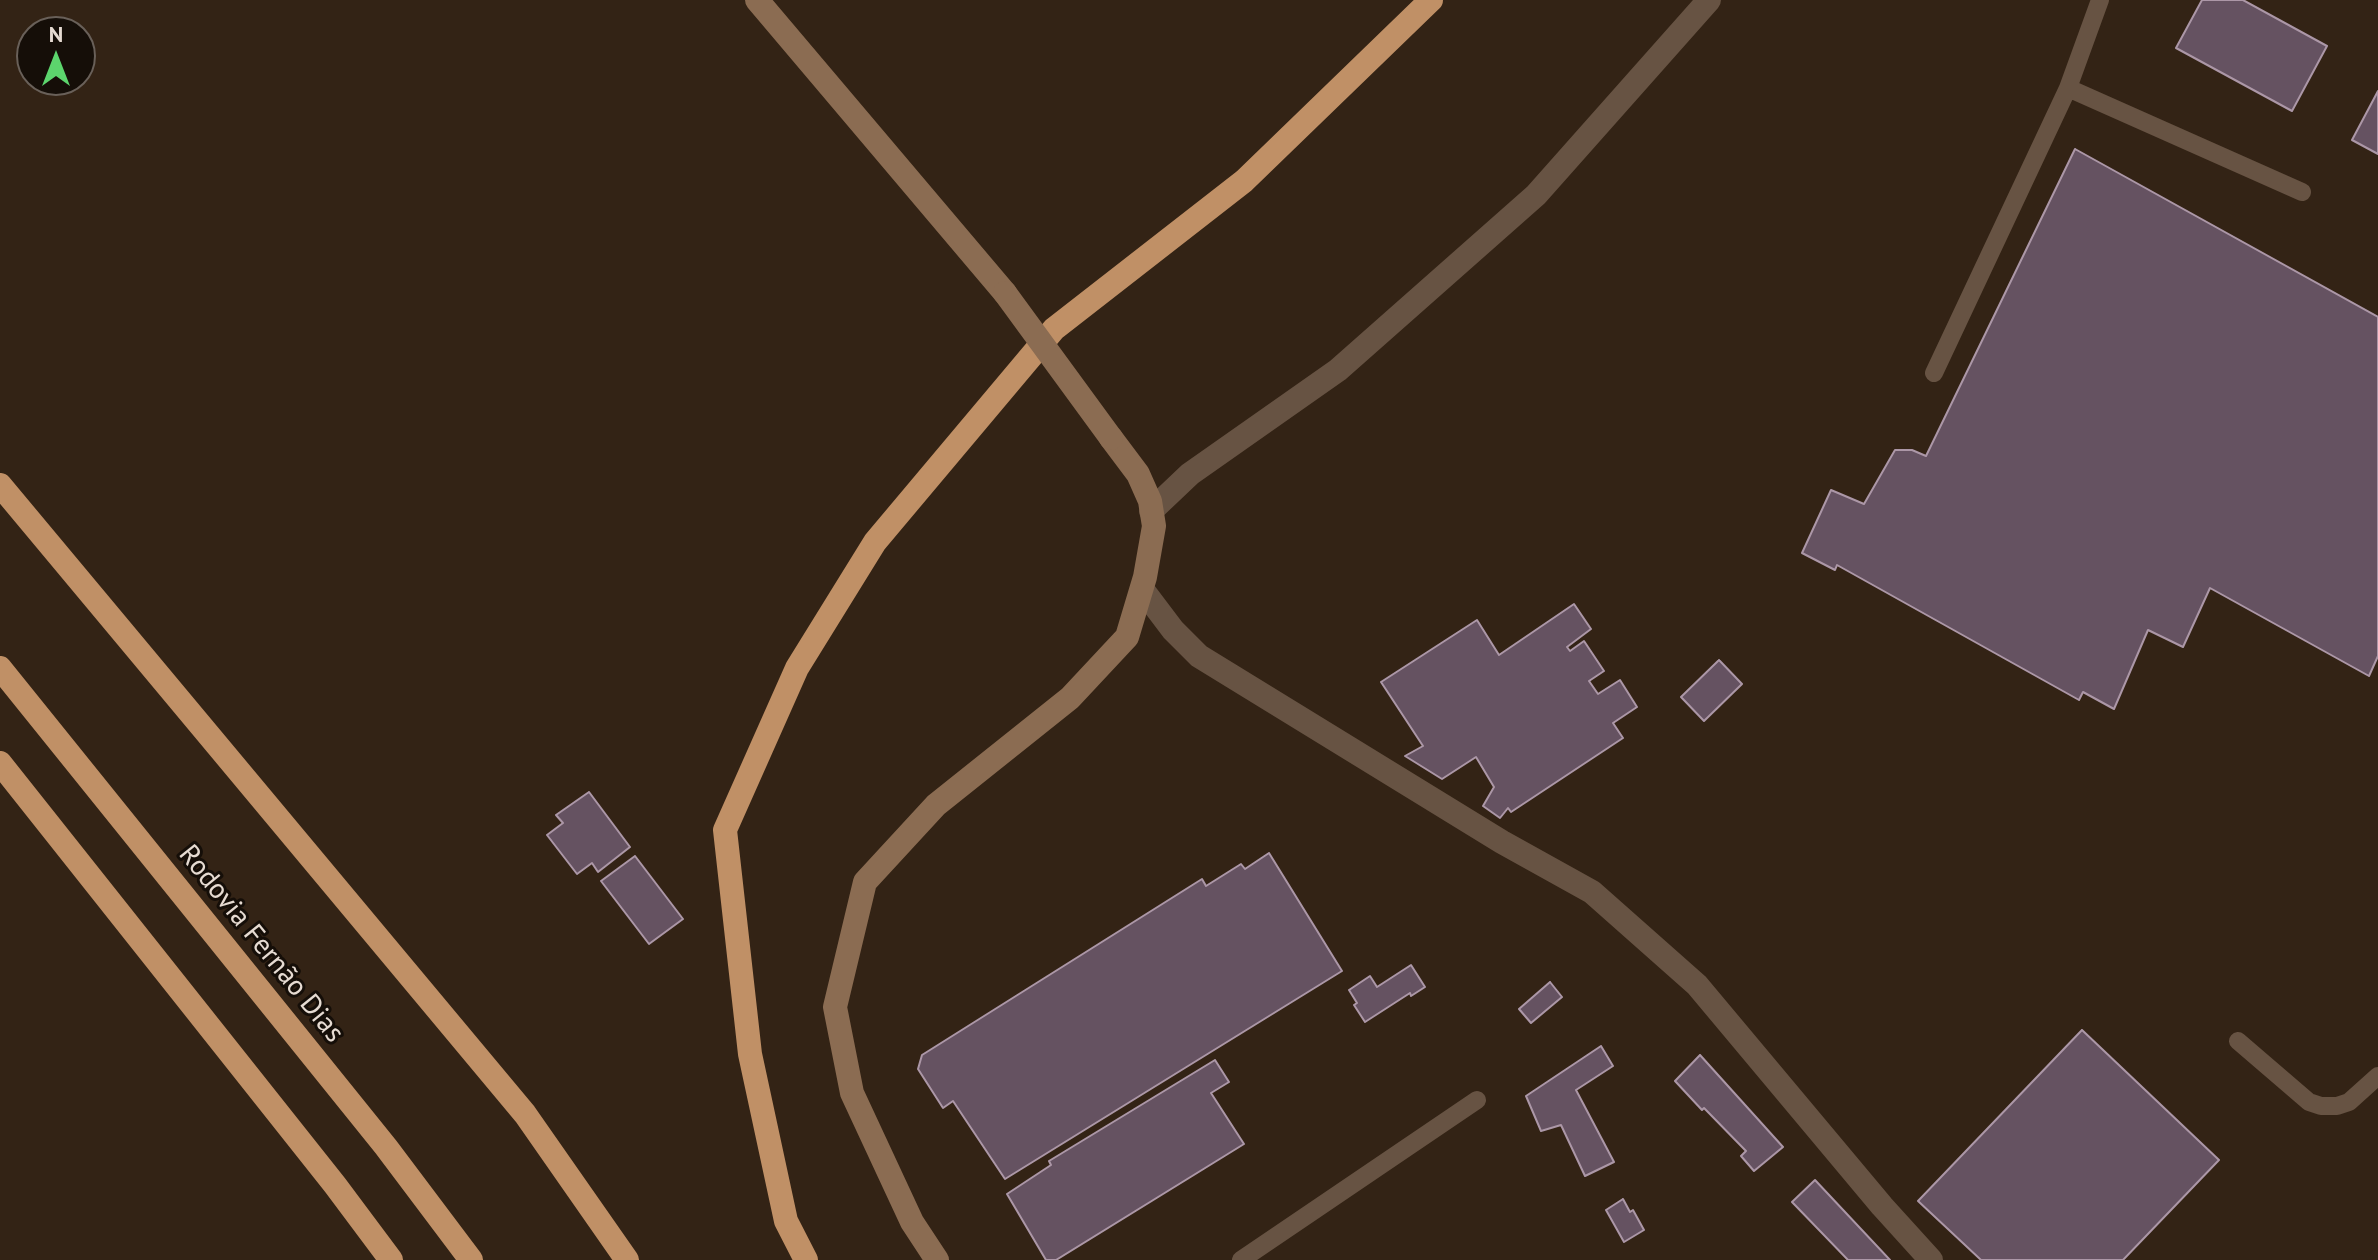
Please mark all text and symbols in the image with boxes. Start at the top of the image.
north arrow [16,16,96,96]
text: N [49,20,63,48]
street label: Rodovia Fernão Dias [171,839,351,1049]

